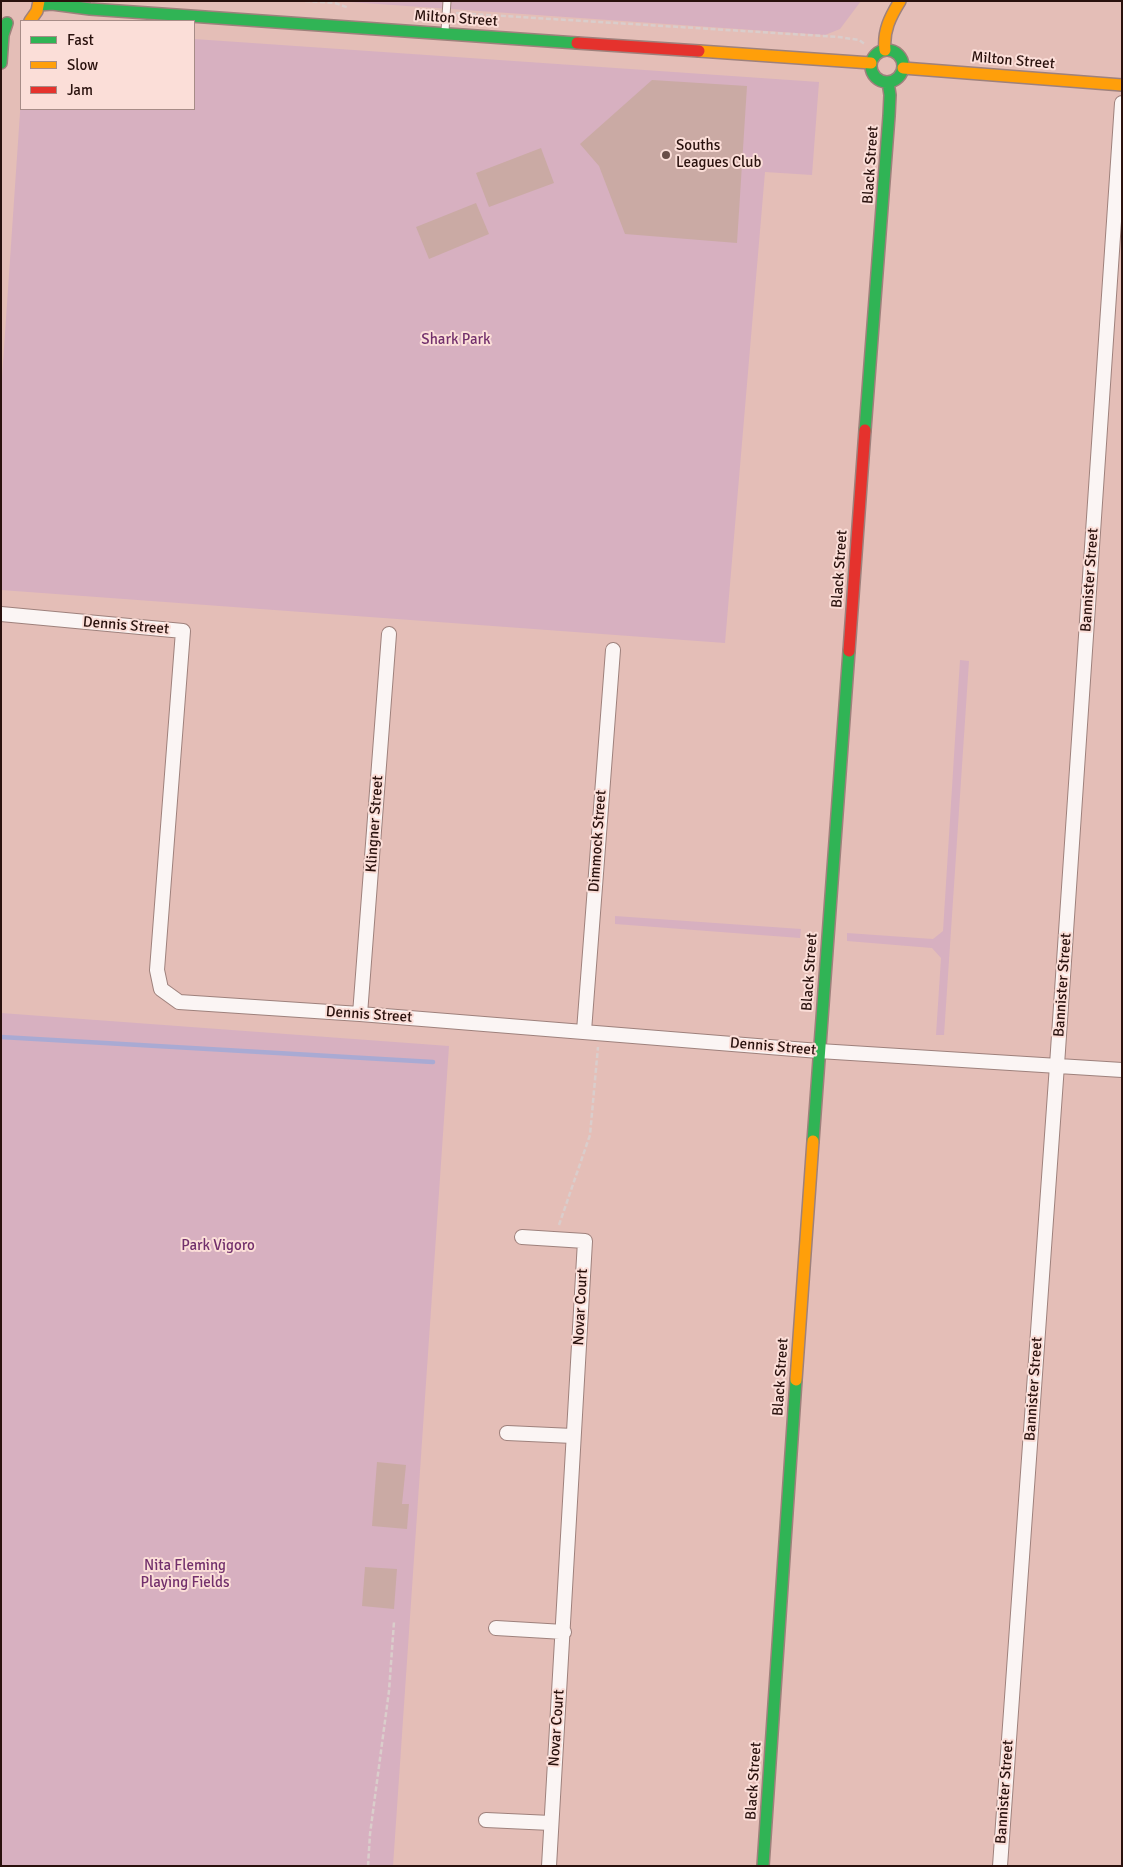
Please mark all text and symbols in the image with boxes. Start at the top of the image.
street label: Milton Street [414,7,498,31]
legend [20,20,195,110]
text: Fast [67,31,94,49]
street label: Milton Street [970,48,1056,74]
text: Slow [67,56,98,74]
text: Jam [67,81,93,99]
street label: Black Street [859,125,883,205]
place label: Souths Leagues Club [676,137,761,172]
marker: Souths Leagues Club [660,149,672,161]
park label: Shark Park [421,331,491,349]
street label: Bannister Street [1077,527,1103,633]
street label: Black Street [828,529,852,609]
street label: Dennis Street [82,613,170,639]
street label: Klingner Street [363,775,387,873]
street label: Dimmock Street [585,789,611,893]
street label: Black Street [798,932,822,1012]
street label: Bannister Street [1050,932,1076,1038]
street label: Dennis Street [325,1003,413,1027]
street label: Dennis Street [729,1034,817,1060]
park label: Park Vigoro [181,1237,255,1255]
street label: Novar Court [570,1268,592,1346]
street label: Bannister Street [1021,1336,1047,1442]
street label: Black Street [769,1337,793,1417]
park label: Nita Fleming Playing Fields [140,1557,230,1592]
street label: Novar Court [545,1689,569,1767]
street label: Bannister Street [992,1739,1018,1845]
street label: Black Street [742,1741,766,1821]

